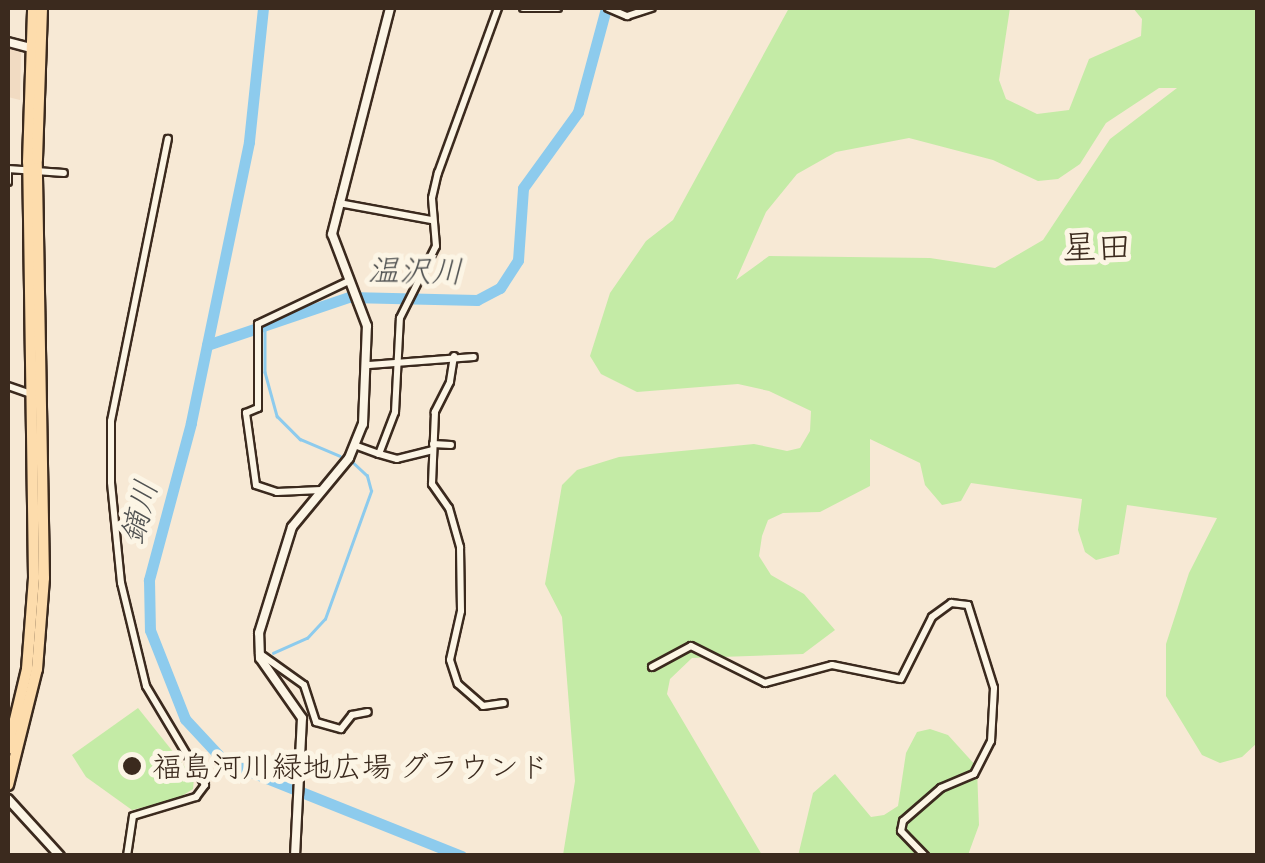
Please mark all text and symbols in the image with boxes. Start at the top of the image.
district label: 星田 [1062,226,1132,268]
water label: 温沢川 [367,251,463,291]
water label: 鏑川 [112,476,166,548]
place label: 福島河川緑地広場 グラウンド [152,748,549,784]
marker: 福島河川緑地広場 グラウンド [121,755,143,777]

